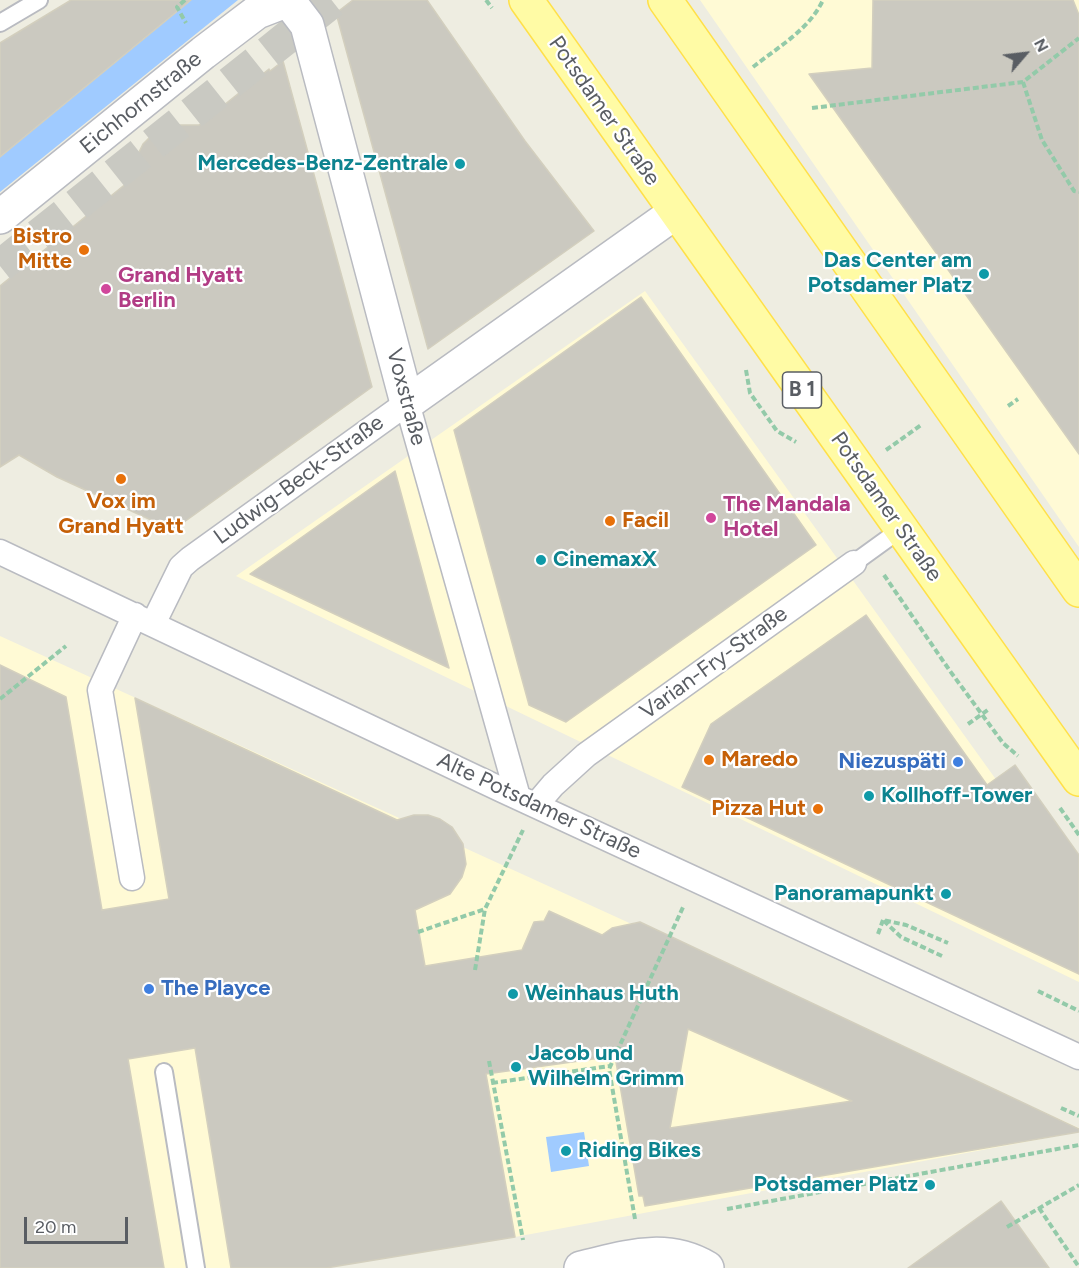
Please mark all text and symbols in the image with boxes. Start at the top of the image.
north arrow [995,24,1055,84]
street label: Potsdamer Straße [543,31,665,191]
text: N [1030,35,1053,55]
street label: Eichhornstraße [75,46,207,160]
place label: Mercedes-Benz-Zentrale [197,151,448,177]
marker: Mercedes-Benz-Zentrale [453,157,467,171]
place label: Bistro Mitte [13,224,72,276]
marker: Bistro Mitte [77,243,91,257]
place label: Das Center am Potsdamer Platz [808,248,972,300]
place label: Grand Hyatt Berlin [118,263,243,314]
marker: Das Center am Potsdamer Platz [977,267,991,281]
marker: Grand Hyatt Berlin [99,282,113,296]
street label: Voxstraße [380,346,432,448]
road number: B 1 [782,372,822,408]
street label: Ludwig-Beck-Straße [209,410,389,550]
street label: Potsdamer Straße [825,427,947,587]
marker: Vox im Grand Hyatt [114,472,128,486]
place label: Vox im Grand Hyatt [58,489,184,540]
place label: The Mandala Hotel [723,492,851,544]
place label: Facil [622,508,669,534]
marker: The Mandala Hotel [704,511,718,525]
marker: Facil [603,514,617,528]
place label: CinemaxX [553,547,657,573]
marker: CinemaxX [534,553,548,567]
street label: Varian-Fry-Straße [635,601,793,725]
street label: Alte Potsdamer Straße [433,747,645,865]
place label: Maredo [721,747,798,773]
place label: Niezuspäti [838,749,946,775]
marker: Maredo [702,753,716,767]
marker: Niezuspäti [951,755,965,769]
place label: Kollhoff-Tower [881,783,1032,809]
marker: Kollhoff-Tower [862,789,876,803]
place label: Pizza Hut [711,796,806,822]
marker: Pizza Hut [811,802,825,816]
place label: Panoramapunkt [774,881,934,907]
marker: Panoramapunkt [939,887,953,901]
place label: The Playce [161,976,270,1002]
place label: Weinhaus Huth [525,981,679,1007]
marker: The Playce [142,982,156,996]
marker: Weinhaus Huth [506,987,520,1001]
place label: Jacob und Wilhelm Grimm [528,1041,684,1092]
marker: Jacob und Wilhelm Grimm [509,1060,523,1074]
place label: Riding Bikes [578,1138,701,1164]
marker: Riding Bikes [559,1144,573,1158]
place label: Potsdamer Platz [754,1172,918,1198]
marker: Potsdamer Platz [923,1178,937,1192]
scale bar [27,1205,130,1243]
text: 20 m [35,1216,76,1238]

